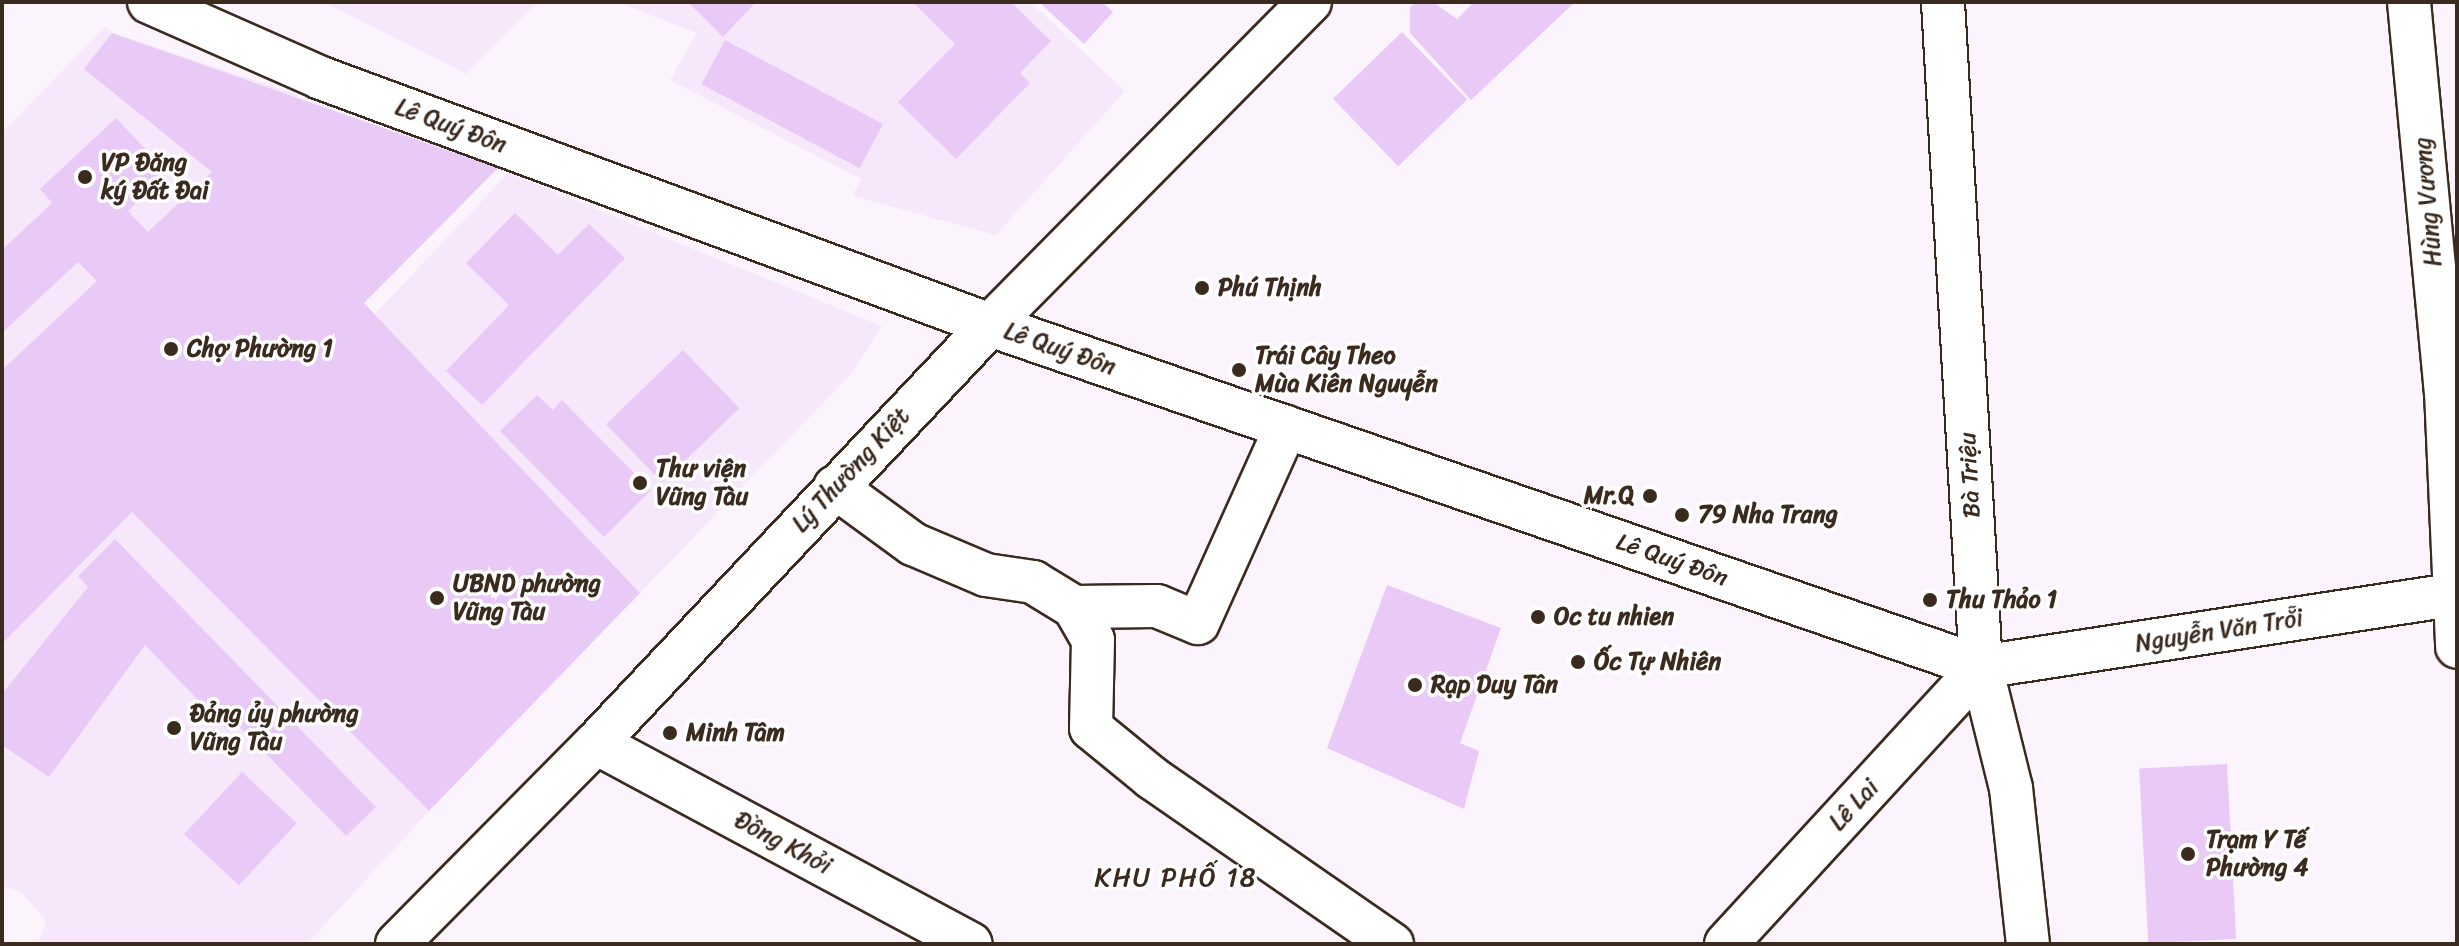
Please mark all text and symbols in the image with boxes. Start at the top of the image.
street label: Lê Quý Đôn [391,93,511,159]
street label: Hùng Vương [2408,137,2448,267]
place label: VP Đăng ký Đất Đai [101,149,209,205]
marker: VP Đăng ký Đất Đai [76,168,94,186]
place label: Phú Thịnh [1218,274,1322,302]
marker: Phú Thịnh [1193,279,1211,297]
street label: Lê Quý Đôn [1000,316,1120,382]
place label: Chợ Phường 1 [187,335,333,363]
marker: Chợ Phường 1 [162,340,180,358]
place label: Trái Cây Theo Mùa Kiên Nguyễn [1255,342,1438,398]
marker: Trái Cây Theo Mùa Kiên Nguyễn [1230,361,1248,379]
street label: Lý Thường Kiệt [786,402,916,538]
street label: Bà Triệu [1953,431,1987,519]
place label: Thư viện Vũng Tàu [656,455,749,511]
marker: Thư viện Vũng Tàu [631,474,649,492]
place label: Mr.Q [1584,482,1634,510]
marker: Mr.Q [1641,487,1659,505]
place label: 79 Nha Trang [1698,501,1838,529]
marker: 79 Nha Trang [1673,506,1691,524]
street label: Lê Quý Đôn [1612,527,1732,593]
place label: UBND phường Vũng Tàu [453,570,601,626]
place label: Thu Thảo 1 [1946,586,2058,614]
marker: UBND phường Vũng Tàu [428,589,446,607]
marker: Thu Thảo 1 [1921,591,1939,609]
place label: Oc tu nhien [1554,603,1675,631]
street label: Nguyễn Văn Trỗi [2133,604,2305,658]
marker: Oc tu nhien [1529,608,1547,626]
place label: Ốc Tự Nhiên [1594,648,1721,676]
marker: Ốc Tự Nhiên [1569,653,1587,671]
place label: Rạp Duy Tân [1431,671,1559,699]
marker: Rạp Duy Tân [1406,676,1424,694]
place label: Đảng ủy phường Vũng Tàu [190,700,359,756]
marker: Đảng ủy phường Vũng Tàu [165,719,183,737]
place label: Minh Tâm [686,719,786,747]
marker: Minh Tâm [661,724,679,742]
street label: Lê Lai [1823,773,1885,837]
street label: Đồng Khởi [730,805,836,881]
place label: Trạm Y Tế Phường 4 [2206,826,2309,882]
marker: Trạm Y Tế Phường 4 [2177,843,2199,865]
district label: KHU PHỐ 18 [1095,862,1257,894]

